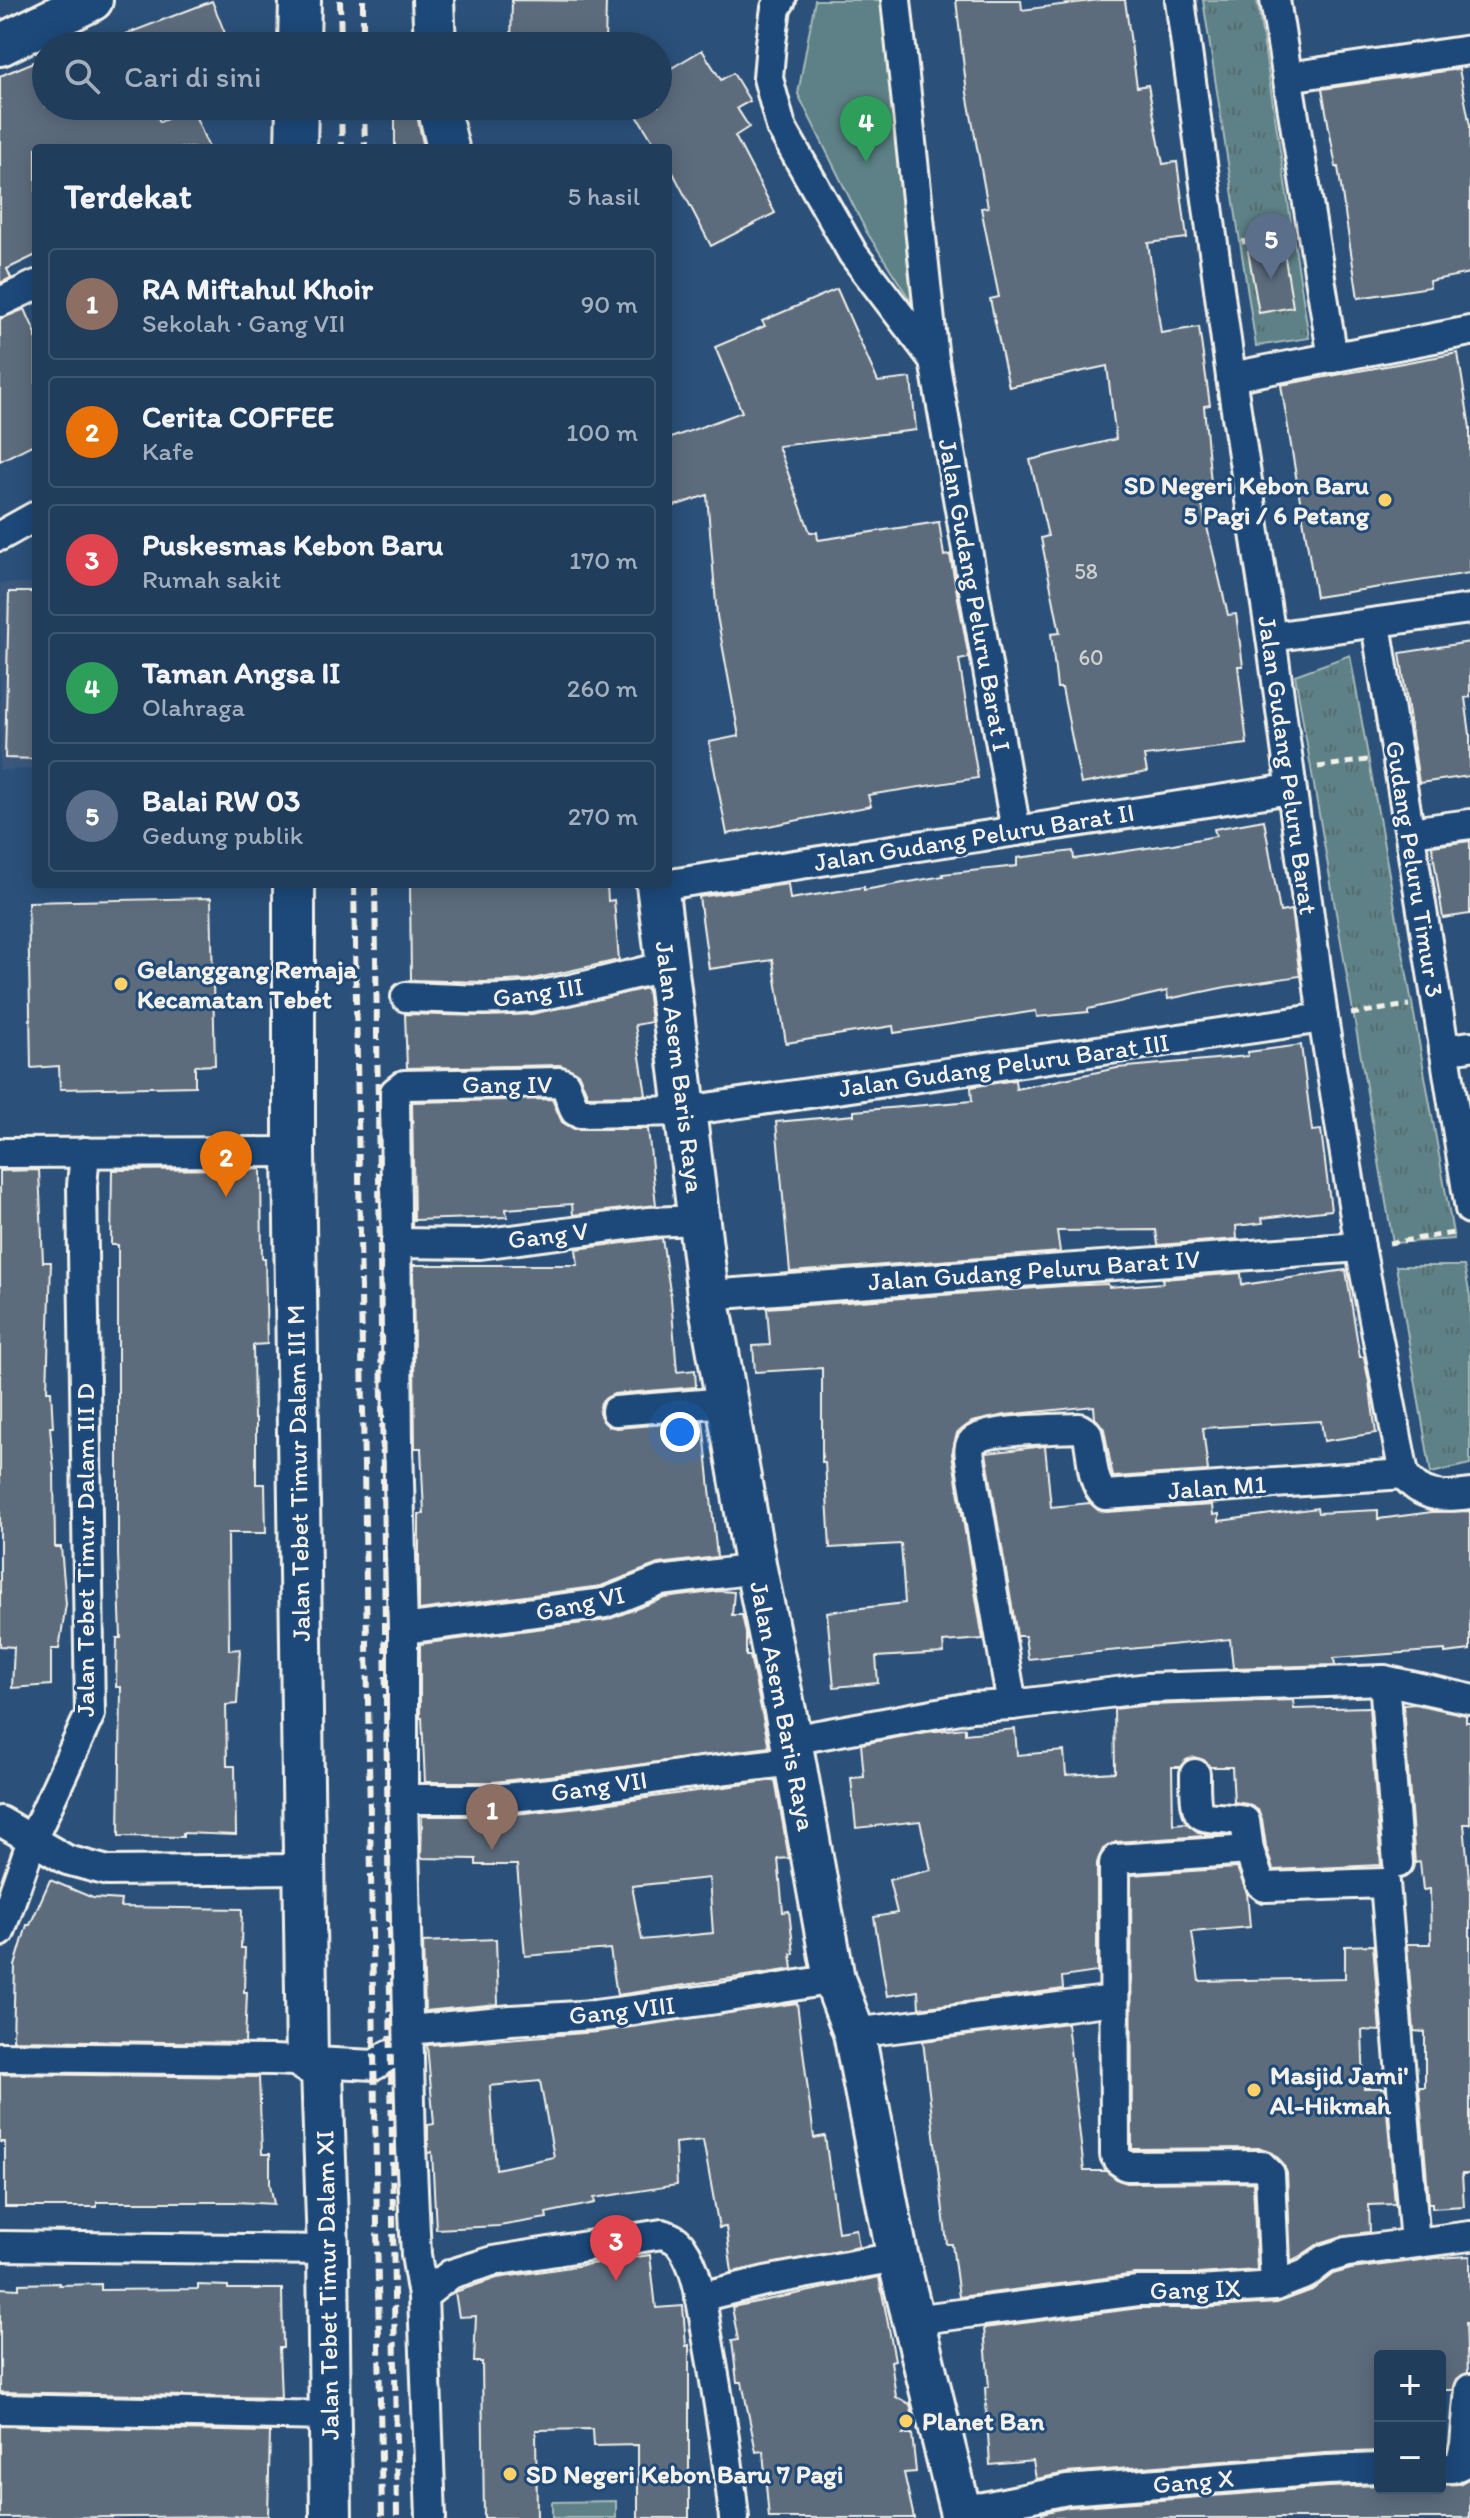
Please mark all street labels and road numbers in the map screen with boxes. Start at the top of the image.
street label: Jalan Gudang Peluru Barat I [932,436,1018,754]
street label: Jalan Gudang Peluru Barat [1251,613,1325,917]
street label: Gudang Peluru Timur 3 [1379,738,1451,1000]
street label: Jalan Gudang Peluru Barat II [812,796,1136,878]
street label: Jalan Asem Baris Raya [649,939,711,1195]
street label: Gang III [491,970,585,1014]
street label: Jalan Gudang Peluru Barat III [837,1026,1171,1104]
street label: Gang IV [462,1068,552,1100]
street label: Gang V [506,1214,590,1256]
street label: Jalan Gudang Peluru Barat IV [867,1242,1201,1298]
street label: Jalan Tebet Timur Dalam III M [279,1304,317,1642]
street label: Jalan Tebet Timur Dalam III D [69,1383,101,1717]
street label: Jalan M1 [1167,1468,1267,1506]
street label: Gang VI [533,1578,627,1628]
street label: Jalan Asem Baris Raya [743,1578,823,1834]
street label: Gang VII [549,1763,649,1809]
street label: Gang VIII [567,1989,677,2031]
street label: Jalan Tebet Timur Dalam XI [308,2130,346,2440]
street label: Gang IX [1149,2271,1241,2307]
street label: Gang X [1151,2462,1235,2500]

